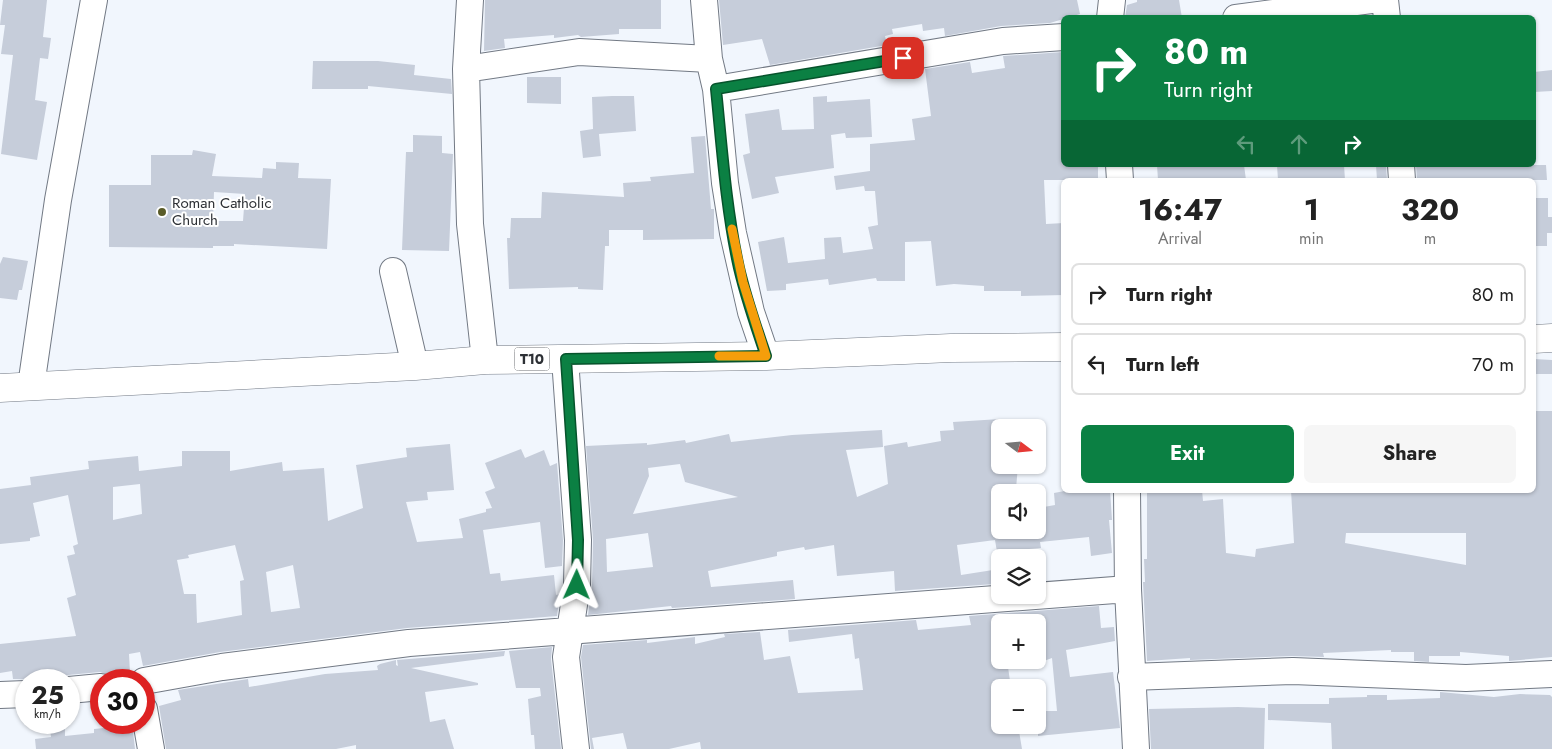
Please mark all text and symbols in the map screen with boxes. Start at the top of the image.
text: 80 m [1164,27,1248,77]
icon: right [1081,35,1146,100]
pin [882,37,924,79]
icon: arrive [889,44,917,72]
text: Turn right [1164,73,1252,105]
icon: left [1232,130,1260,158]
icon: ahead [1285,130,1313,158]
icon: right [1338,130,1366,158]
text: 16:47 [1138,188,1222,231]
text: 1 [1304,188,1319,231]
text: 320 [1401,188,1459,231]
place label: Roman Catholic Church [172,192,272,231]
marker: Roman Catholic Church [156,206,168,218]
text: Arrival [1158,227,1202,250]
text: min [1299,227,1324,250]
text: m [1424,227,1436,250]
icon: right [1083,280,1111,308]
text: Turn right [1126,281,1212,308]
text: 80 m [1472,281,1514,308]
road number: T10 [514,348,550,370]
icon: left [1083,350,1111,378]
text: Turn left [1126,351,1199,378]
text: 70 m [1472,351,1514,378]
north arrow [991,419,1046,474]
map controls [991,419,1046,734]
button: Exit [1081,425,1294,483]
button: Share [1304,425,1516,483]
button: sound [991,484,1046,539]
button: layers [991,549,1046,604]
position arrow [550,558,602,610]
button: + [991,614,1046,669]
speed limit sign: 30 [90,669,155,734]
text: 25 [31,677,64,713]
button: − [991,679,1046,734]
text: km/h [34,705,61,723]

